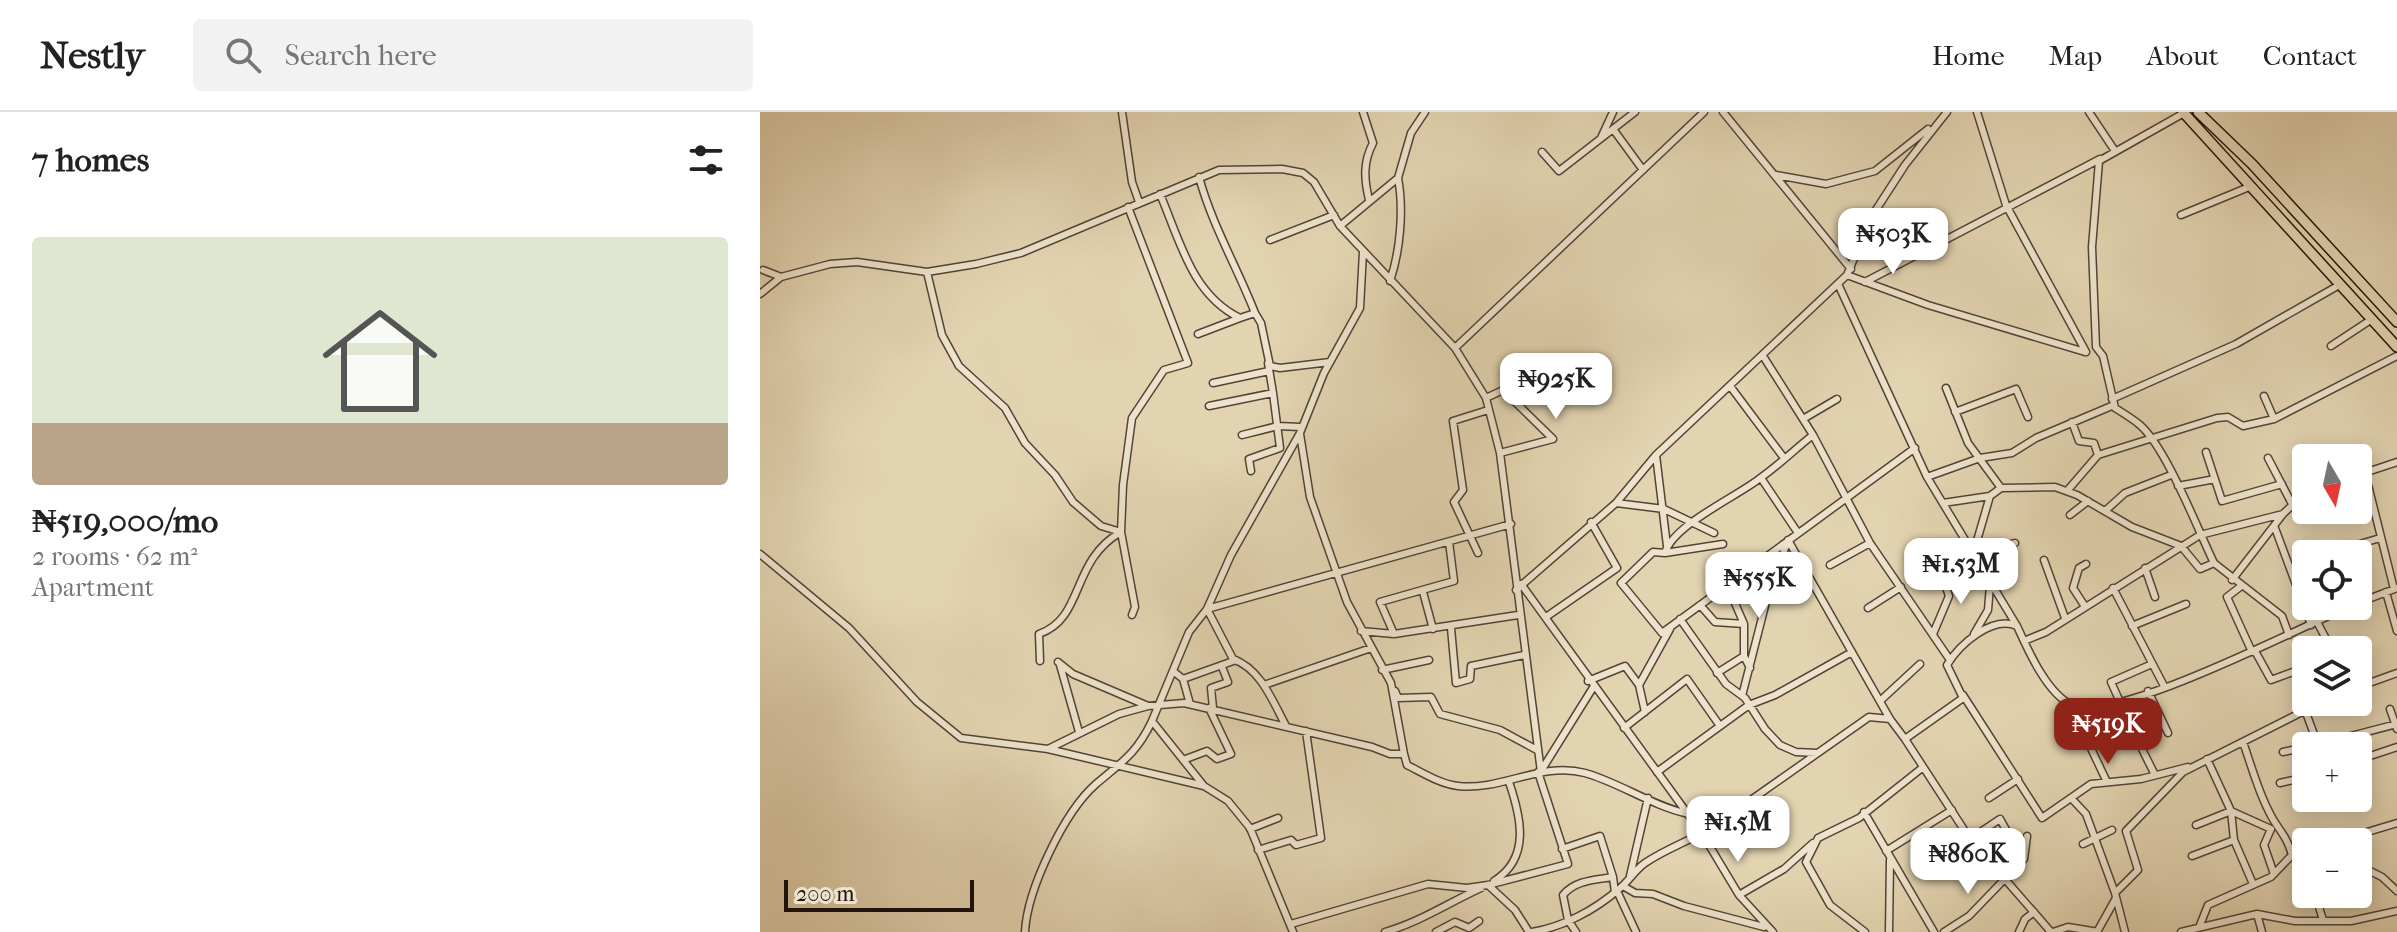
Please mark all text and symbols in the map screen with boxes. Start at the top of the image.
search box [193,19,753,91]
text: Nestly [40,33,145,78]
icon: search [221,33,265,77]
text: Search here [285,38,437,73]
text: Home [1932,39,2005,72]
text: Map [2049,39,2102,72]
text: About [2146,39,2219,72]
text: Contact [2263,39,2357,72]
icon: filters [684,138,728,182]
text: 7 homes [32,140,149,180]
pin: ₦503K [1837,208,1949,276]
text: ₦503K [1856,218,1930,249]
icon: home [308,289,452,433]
pin: ₦925K [1500,353,1612,421]
text: ₦925K [1518,363,1594,394]
north arrow [2292,444,2372,524]
map controls [2292,444,2372,908]
text: ₦519,000/mo [32,501,218,541]
pin: ₦1.53M [1896,538,2026,606]
button: locate [2292,540,2372,620]
text: 2 rooms · 62 m² [32,541,198,572]
text: ₦1.53M [1922,548,2000,579]
pin: ₦555K [1703,552,1815,620]
text: ₦555K [1723,562,1795,593]
text: Apartment [32,572,154,603]
button: layers [2292,636,2372,716]
pin: ₦519K [2052,698,2164,766]
text: ₦519K [2072,708,2144,739]
button: + [2292,732,2372,812]
pin: ₦1.5M [1682,796,1794,864]
text: ₦1.5M [1704,806,1772,837]
pin: ₦860K [1912,828,2024,896]
button: − [2292,828,2372,908]
text: ₦860K [1928,838,2008,869]
scale bar [784,876,974,912]
text: 200 m [796,881,855,907]

